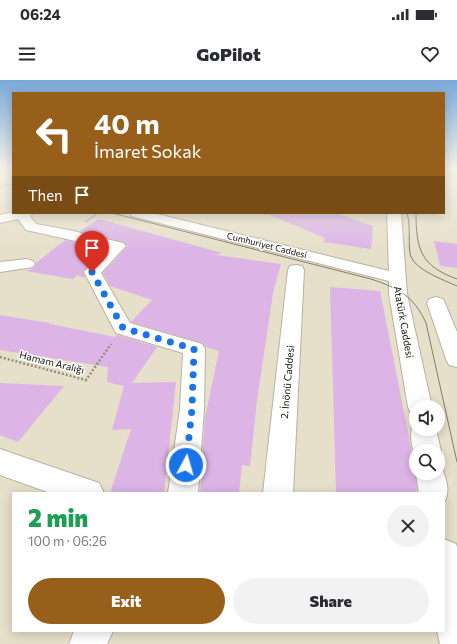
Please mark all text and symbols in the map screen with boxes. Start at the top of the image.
text: 06:24 [20,5,61,23]
icon: menu [16,43,38,65]
text: GoPilot [196,43,261,65]
icon: heart [419,43,441,65]
text: 40 m [94,106,160,140]
icon: left [28,108,80,160]
text: İmaret Sokak [94,140,201,162]
icon: arrive [71,184,93,206]
text: Then [28,186,63,204]
street label: Cumhuriyet Caddesi [226,230,308,260]
pin [75,231,109,272]
icon: arrive [81,237,103,259]
street label: Atatürk Caddesi [392,285,416,359]
street label: 2. İnönü Caddesi [278,345,296,419]
street label: Hamam Aralığı [18,348,86,376]
map controls [409,400,445,480]
button: sound [409,400,445,436]
position arrow [165,444,207,486]
button: search [409,444,445,480]
text: 2 min [28,503,88,532]
button: close [387,505,429,547]
text: 100 m · 06:26 [28,533,107,549]
button: Exit [28,578,225,624]
button: Share [233,578,429,624]

